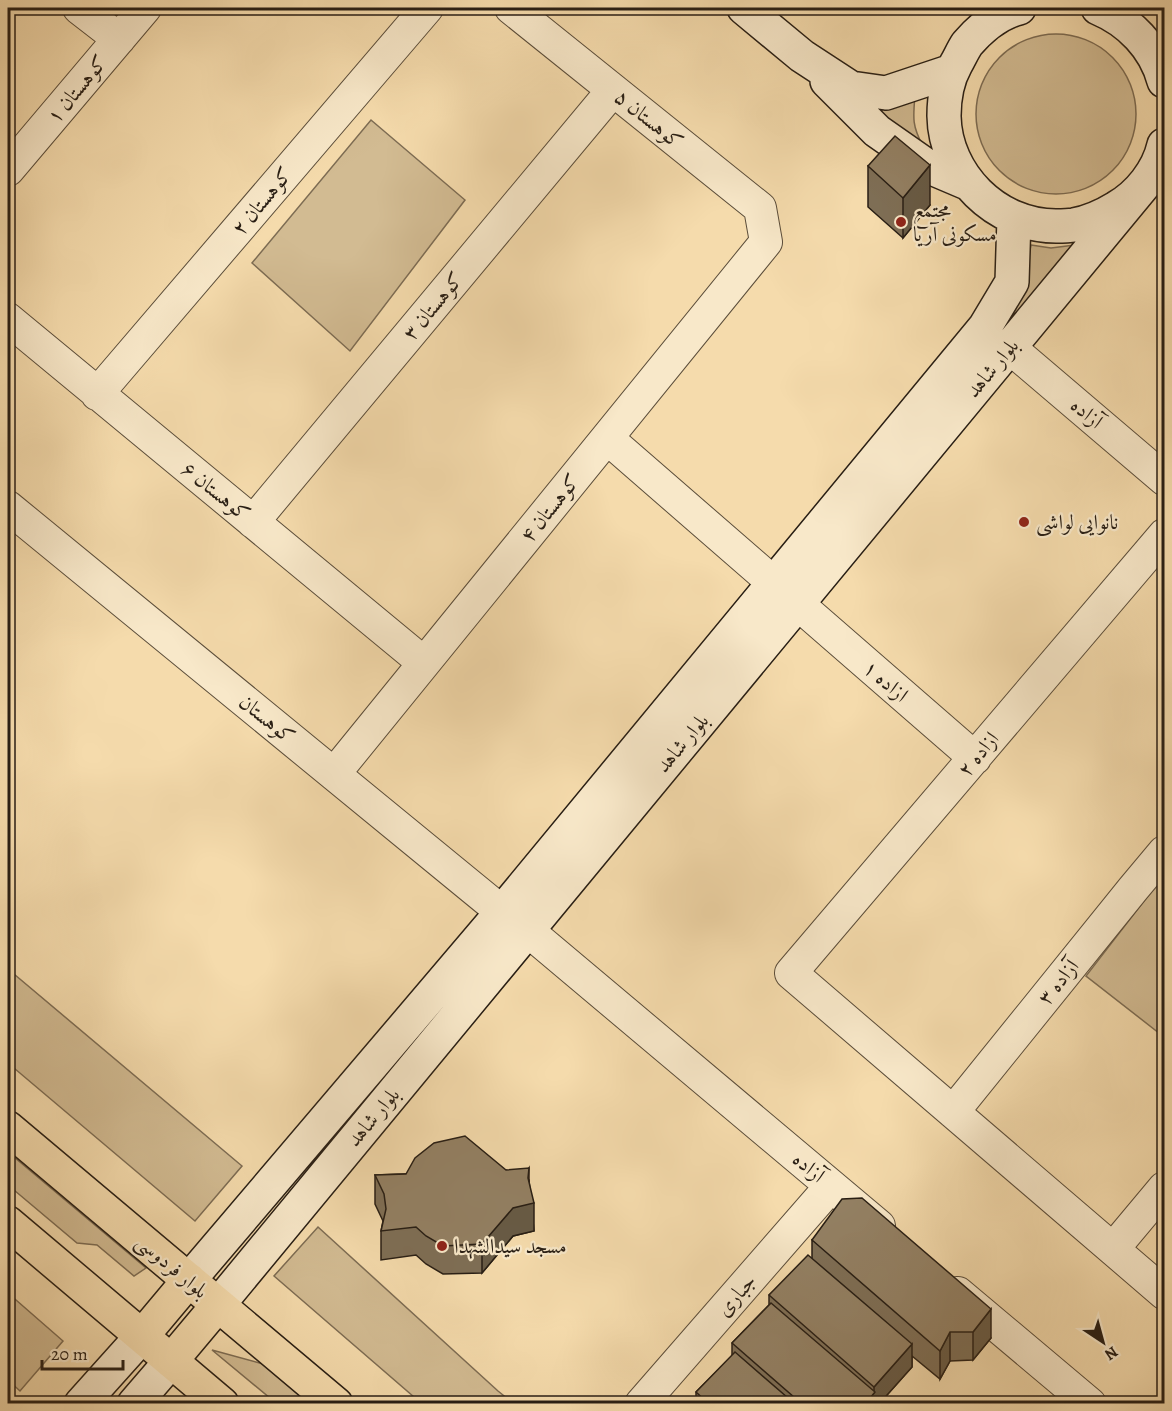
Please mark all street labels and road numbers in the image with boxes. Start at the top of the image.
street label: کوهستان ۱ [40,49,114,129]
street label: کوهستان ۵ [609,83,689,155]
street label: کوهستان ۲ [225,161,299,241]
street label: کوهستان ۳ [396,266,470,346]
street label: بلوار شاهد [959,332,1025,404]
street label: آزاده [1065,391,1111,436]
street label: کوهستان ۶ [176,455,256,527]
street label: کوهستان ۴ [514,468,586,548]
street label: ازاده ۱ [858,654,914,708]
street label: کوهستان [233,688,301,750]
street label: بلوار شاهد [649,707,715,779]
street label: ازاده ۲ [951,725,1005,783]
street label: آزاده ۳ [1031,951,1087,1011]
street label: بلوار شاهد [340,1081,406,1153]
street label: آزاده [787,1145,833,1190]
street label: بلوار فردوسی [129,1227,214,1305]
street label: جباری [710,1268,762,1322]

